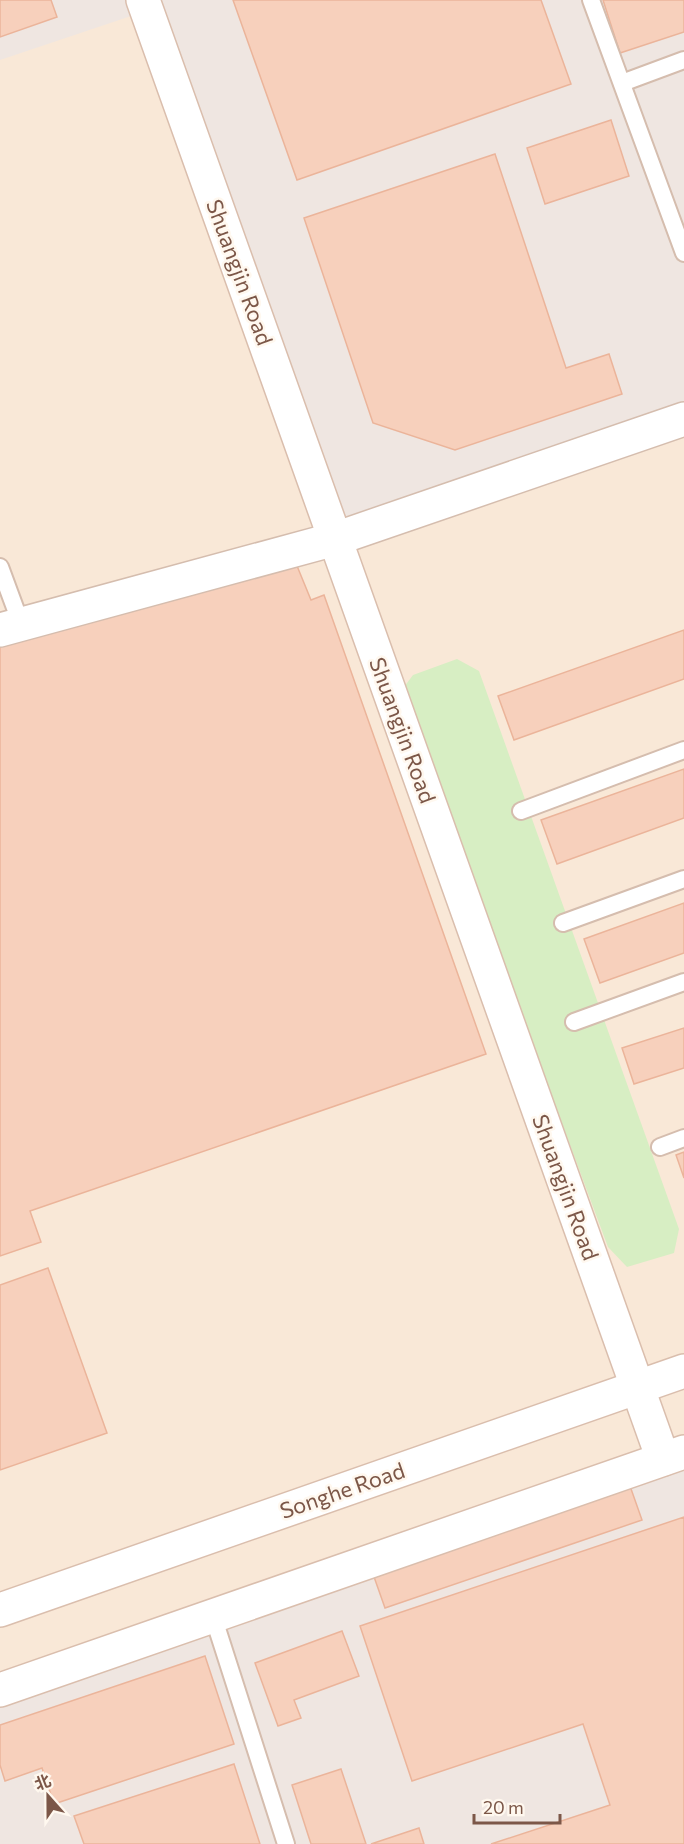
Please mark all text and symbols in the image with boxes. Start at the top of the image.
street label: Shuangjin Road [201,195,279,349]
street label: Shuangjin Road [364,653,442,807]
street label: Shuangjin Road [527,1110,605,1264]
street label: Songhe Road [276,1456,408,1524]
north arrow [18,1766,78,1826]
text: 北 [32,1770,53,1793]
scale bar [474,1787,560,1825]
text: 20 m [483,1796,524,1818]

